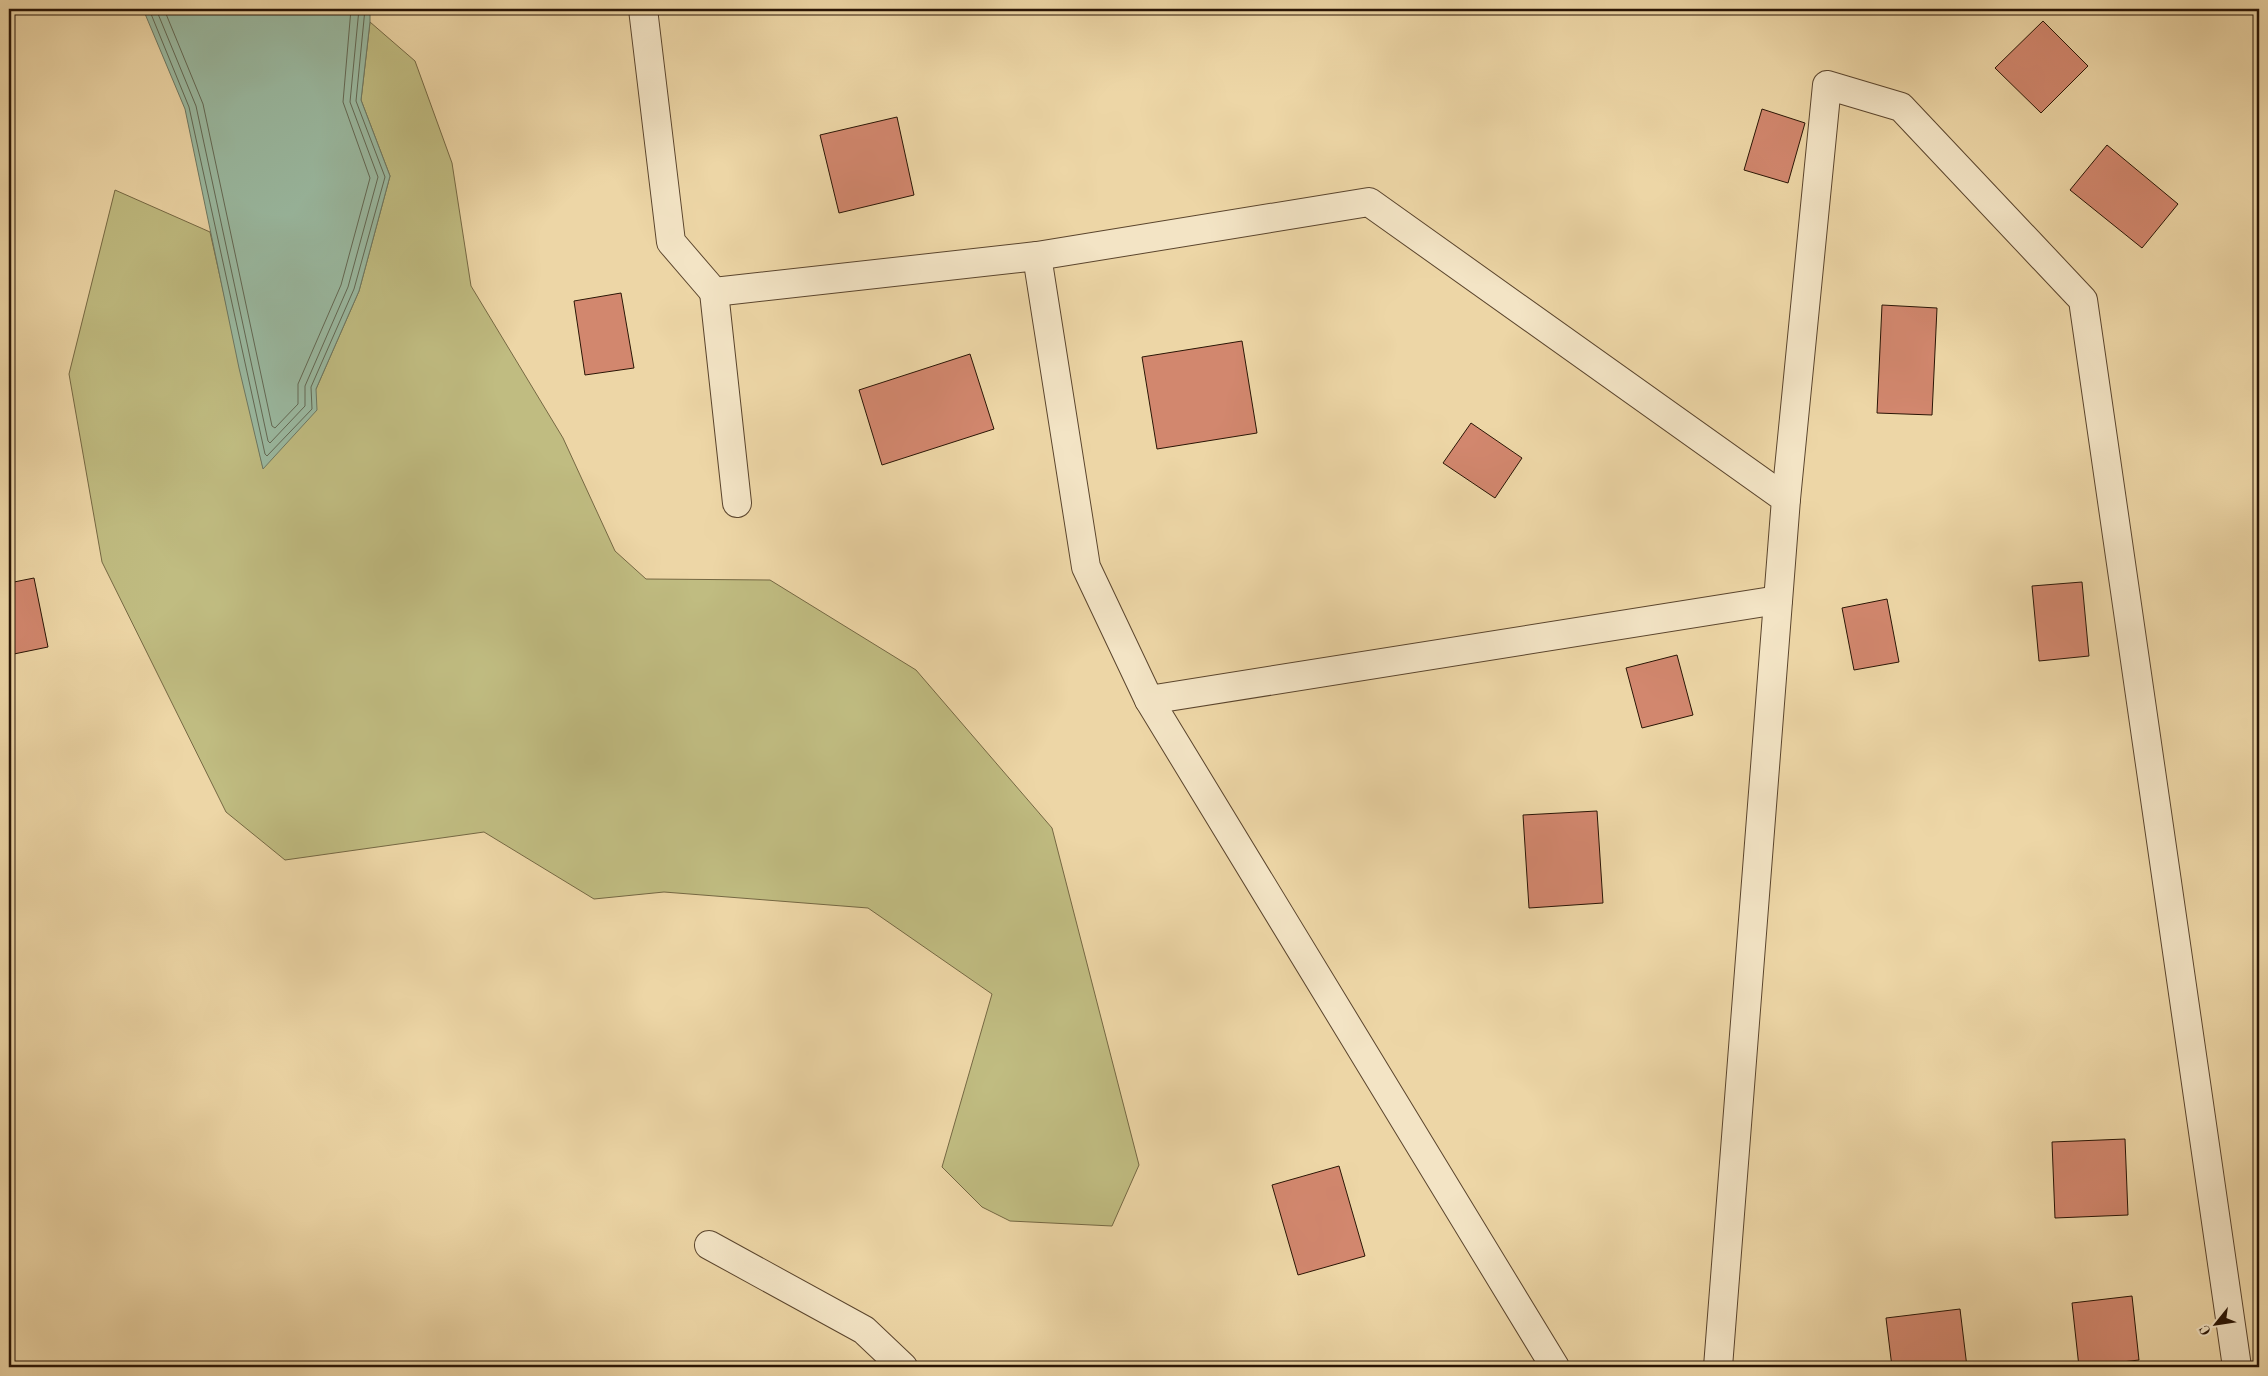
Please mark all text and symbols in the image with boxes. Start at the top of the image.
north arrow [2190,1298,2240,1348]
text: С [2197,1322,2214,1338]

